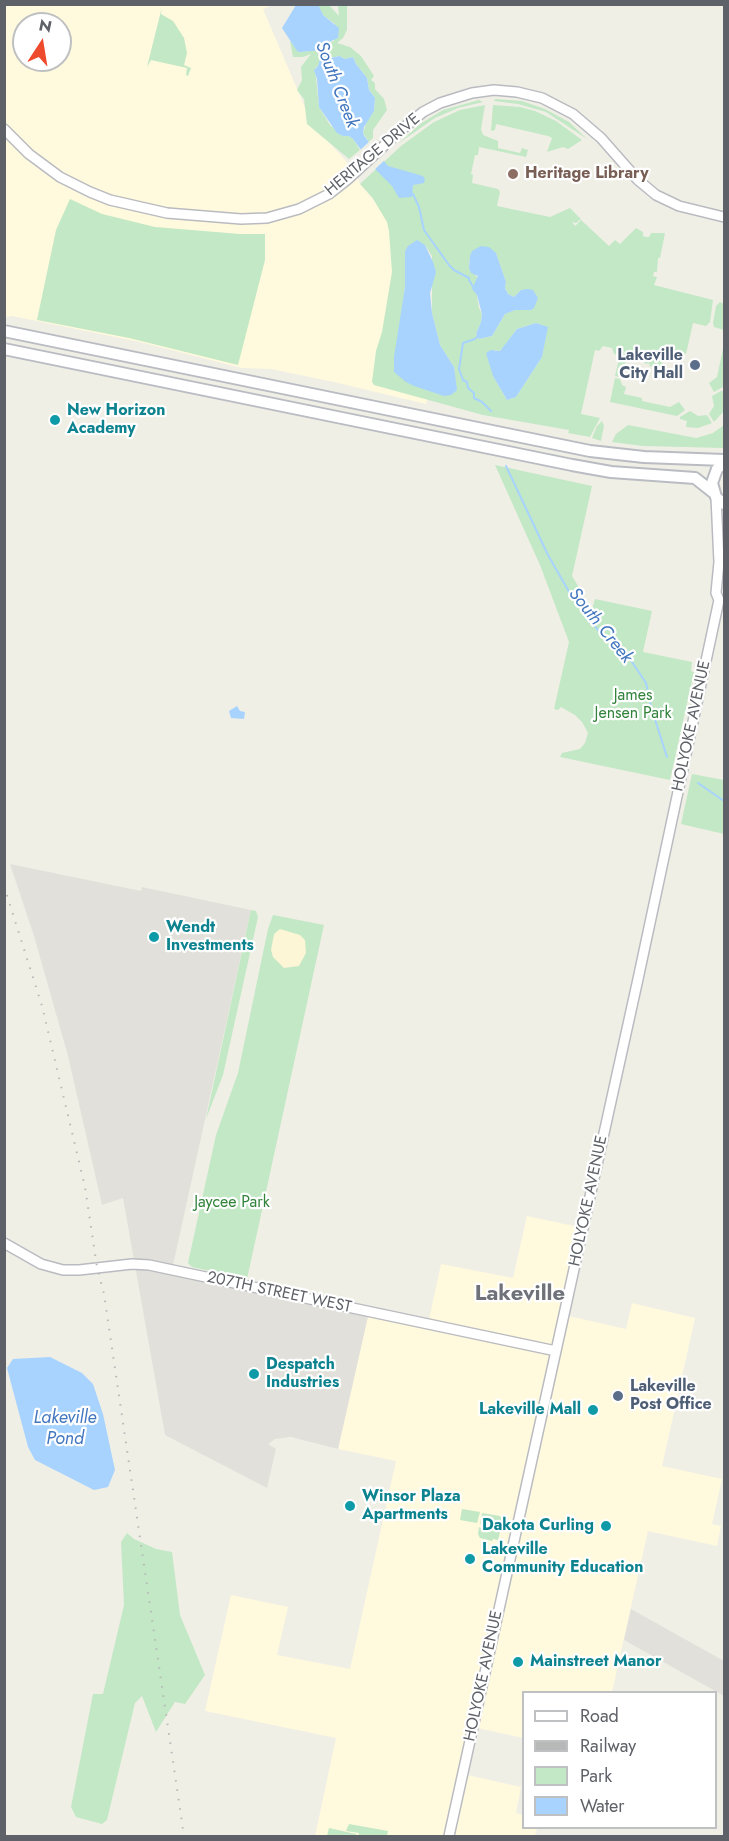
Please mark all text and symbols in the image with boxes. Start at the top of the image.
north arrow [12,12,72,72]
text: N [37,13,54,38]
water label: South Creek [310,39,362,131]
street label: HERITAGE DRIVE [322,110,424,200]
place label: Heritage Library [525,164,649,184]
marker: Heritage Library [506,167,520,181]
place label: Lakeville City Hall [617,346,683,384]
marker: Lakeville City Hall [688,358,702,372]
place label: New Horizon Academy [67,401,165,439]
marker: New Horizon Academy [48,413,62,427]
water label: South Creek [563,584,637,668]
street label: HOLYOKE AVENUE [669,659,715,793]
park label: James Jensen Park [595,686,671,724]
place label: Wendt Investments [166,918,254,956]
marker: Wendt Investments [147,930,161,944]
street label: HOLYOKE AVENUE [566,1134,612,1268]
park label: Jaycee Park [194,1193,270,1213]
street label: 207TH STREET WEST [205,1268,353,1318]
district label: Lakeville [475,1282,565,1308]
place label: Despatch Industries [266,1355,339,1393]
marker: Despatch Industries [247,1367,261,1381]
place label: Lakeville Post Office [630,1377,712,1415]
marker: Lakeville Post Office [611,1389,625,1403]
place label: Lakeville Mall [479,1400,581,1420]
marker: Lakeville Mall [586,1403,600,1417]
water label: Lakeville Pond [33,1408,97,1450]
place label: Winsor Plaza Apartments [362,1487,461,1525]
marker: Winsor Plaza Apartments [343,1499,357,1513]
place label: Dakota Curling [482,1516,594,1536]
marker: Dakota Curling [599,1519,613,1533]
place label: Lakeville Community Education [482,1540,643,1578]
marker: Lakeville Community Education [463,1552,477,1566]
street label: HOLYOKE AVENUE [461,1609,507,1743]
place label: Mainstreet Manor [530,1652,662,1672]
marker: Mainstreet Manor [511,1655,525,1669]
legend [522,1691,717,1829]
text: Road [580,1703,619,1729]
text: Railway [580,1733,636,1759]
text: Park [580,1763,612,1789]
text: Water [580,1793,624,1819]

